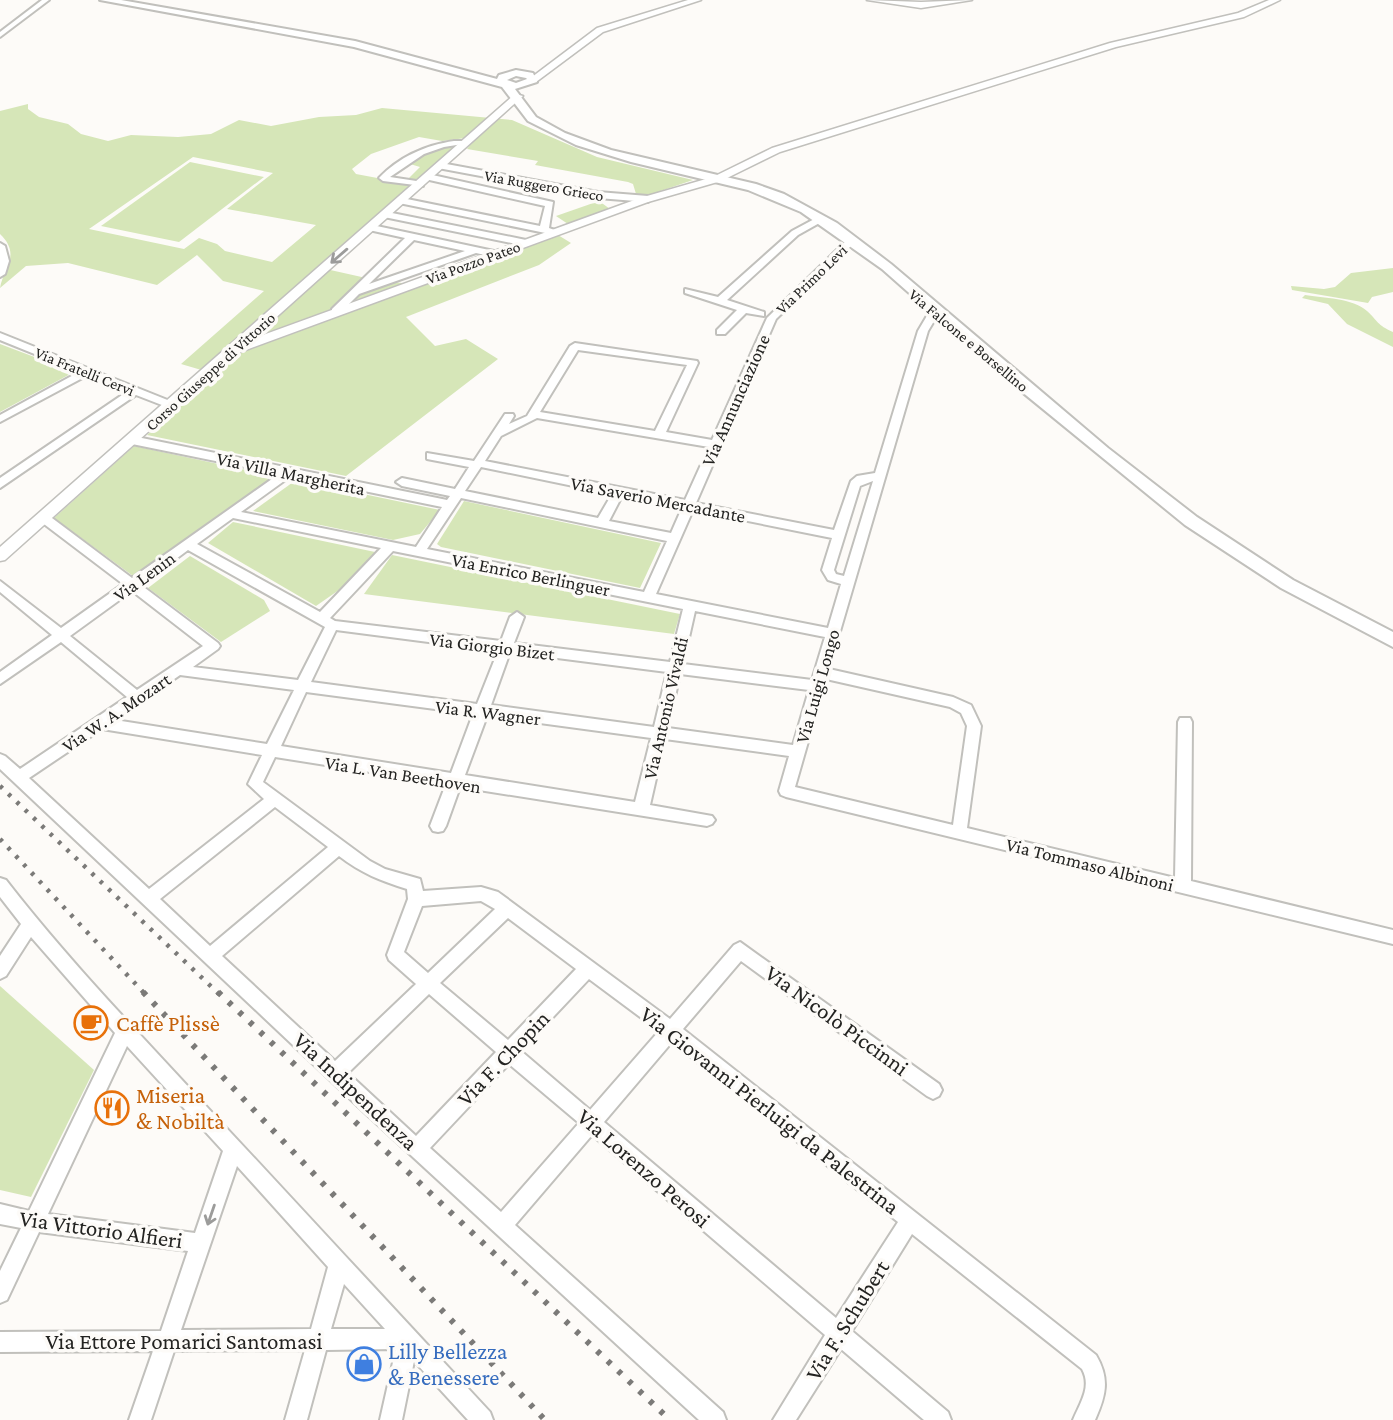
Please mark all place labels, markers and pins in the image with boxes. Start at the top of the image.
cafe icon: Caffè Plissè [72,1004,110,1042]
place label: Caffè Plissè [116,1010,220,1036]
place label: Miseria & Nobiltà [136,1082,225,1134]
restaurant icon: Miseria & Nobiltà [93,1089,131,1127]
place label: Lilly Bellezza & Benessere [388,1338,508,1390]
shop icon: Lilly Bellezza & Benessere [345,1345,383,1383]

